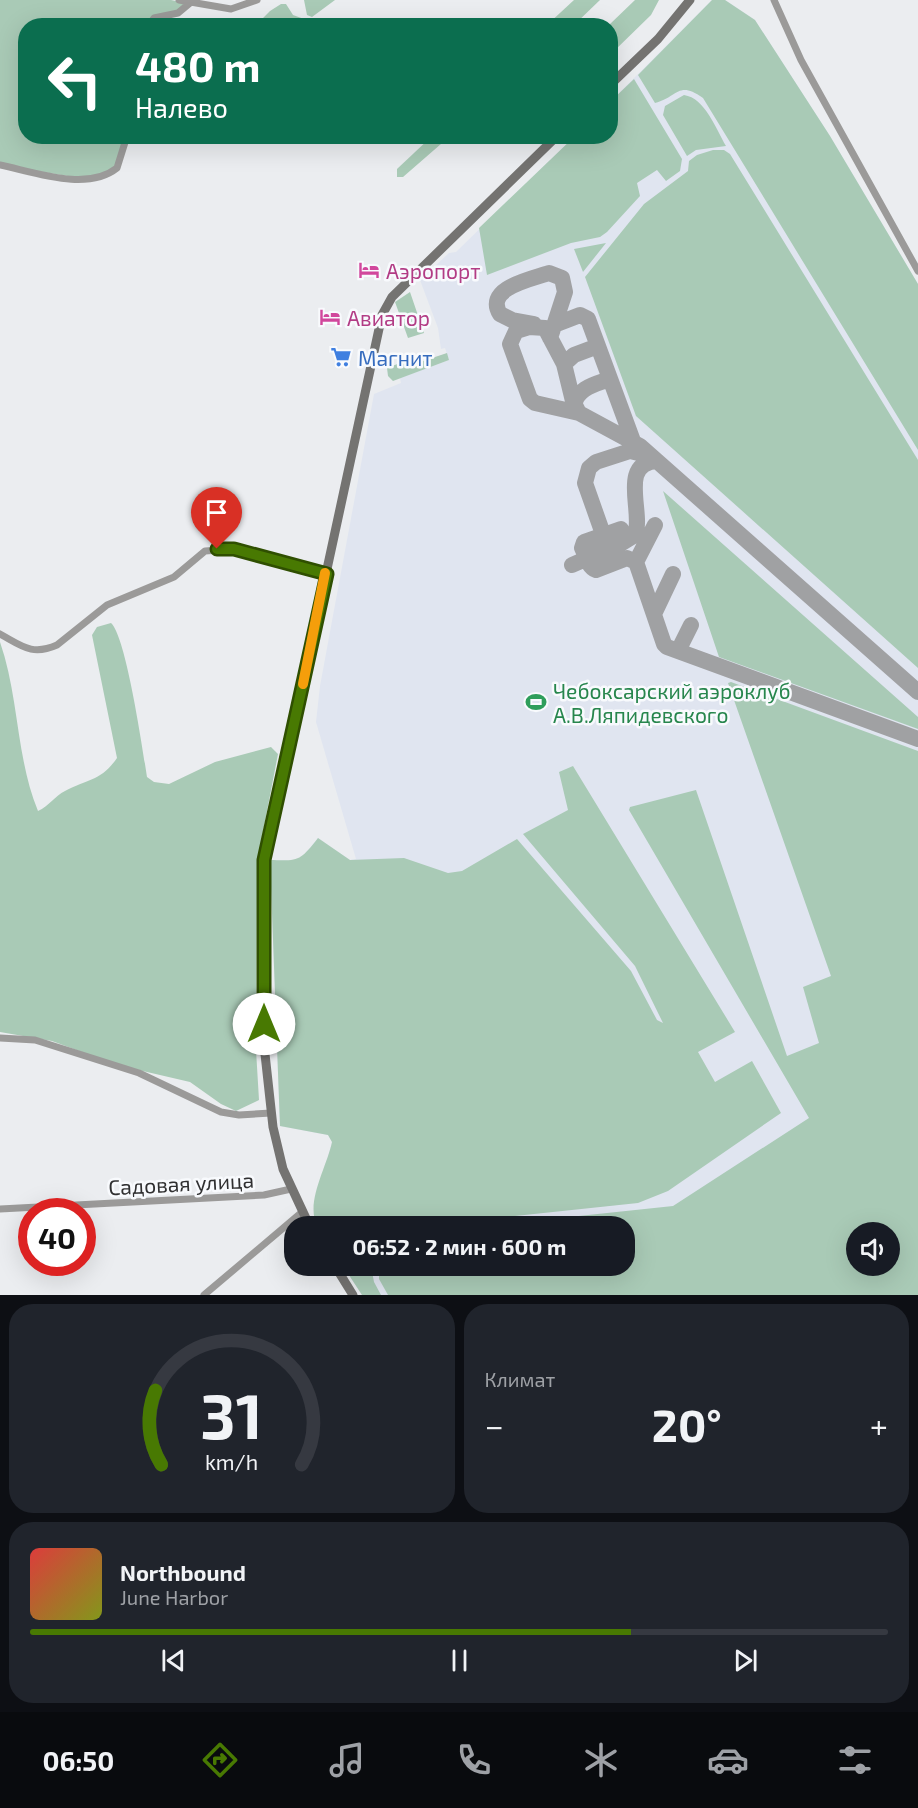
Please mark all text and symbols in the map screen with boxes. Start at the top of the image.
text: 480 m [135,40,261,90]
icon: left [36,42,114,120]
text: Налево [135,91,228,123]
hotel icon: Аэропорт [357,258,381,282]
place label: Аэропорт [386,258,481,283]
hotel icon: Авиатор [318,305,342,329]
place label: Авиатор [347,305,430,330]
supermarket icon: Магнит [329,345,353,369]
place label: Магнит [358,345,433,370]
pin [191,487,242,549]
icon: arrive [200,496,233,529]
place label: Чебоксарский аэроклуб А.В.Ляпидевского [553,678,791,727]
sports icon: Чебоксарский аэроклуб А.В.Ляпидевского [524,690,548,714]
position arrow [232,992,296,1056]
street label: Садовая улица [108,1167,254,1200]
speed limit sign: 40 [18,1198,96,1276]
map controls [846,1222,900,1276]
button: sound [846,1222,900,1276]
text: 06:52 · 2 мин · 600 m [353,1233,566,1259]
text: Климат [485,1367,555,1391]
text: 31 [201,1377,263,1452]
text: 20° [652,1397,722,1451]
text: − [485,1405,504,1445]
text: + [870,1405,888,1445]
text: km/h [205,1450,258,1475]
text: Northbound [120,1559,246,1585]
text: June Harbor [120,1585,228,1609]
icon: previous [157,1644,190,1677]
icon: pause [443,1644,476,1677]
icon: next [729,1644,762,1677]
icon: directions [199,1739,241,1781]
icon: music [326,1739,368,1781]
icon: phone [453,1739,495,1781]
icon: climate [580,1739,622,1781]
icon: car [707,1739,749,1781]
icon: filters [834,1739,876,1781]
text: 06:50 [42,1744,114,1776]

